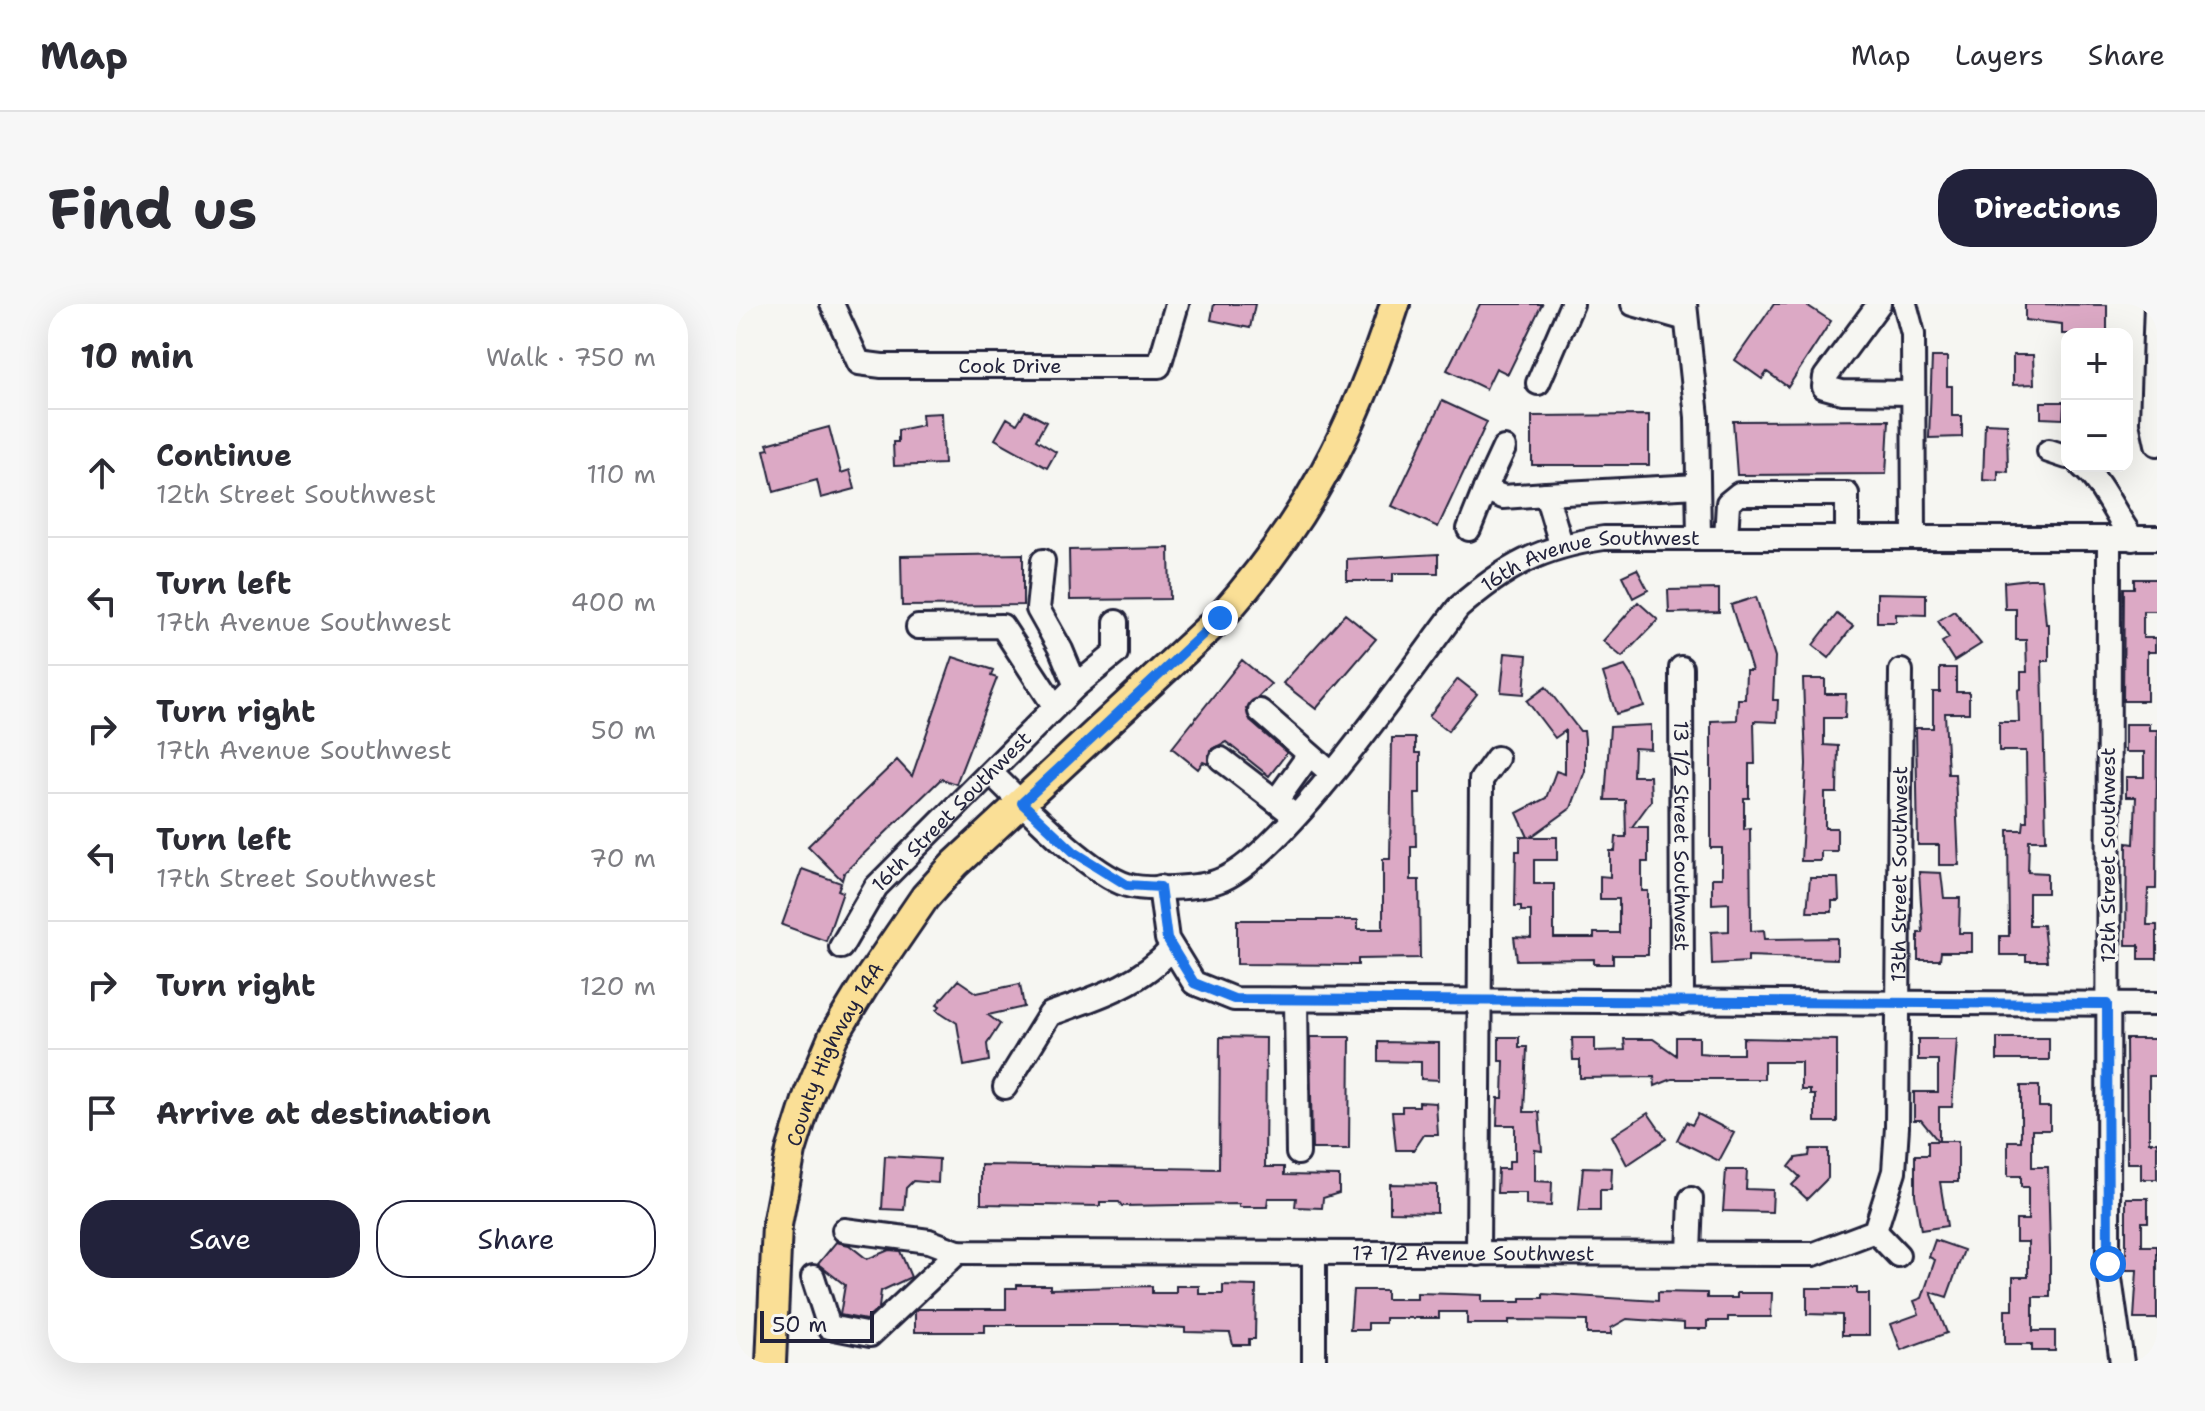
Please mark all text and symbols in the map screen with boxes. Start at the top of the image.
text: Map [40,30,128,81]
text: Map [1851,36,1911,74]
text: Layers [1955,36,2044,74]
text: Share [2088,36,2165,74]
button: Directions [1938,169,2157,247]
text: Find us [48,171,257,246]
map controls [2061,328,2133,472]
button: + [2061,328,2133,400]
text: 10 min [80,333,194,379]
text: Walk · 750 m [486,339,656,374]
street label: Cook Drive [958,353,1062,379]
button: − [2061,400,2133,472]
text: Continue [156,435,292,476]
icon: ahead [80,451,124,495]
text: 110 m [586,456,656,491]
text: 12th Street Southwest [156,476,436,511]
street label: 16th Avenue Southwest [1476,524,1700,598]
text: Turn left [156,563,291,604]
icon: left [80,579,124,623]
text: 400 m [571,584,656,619]
route end [1202,600,1238,636]
text: 17th Avenue Southwest [156,604,452,639]
text: Turn right [156,691,315,732]
icon: right [80,707,124,751]
text: 50 m [591,712,656,747]
street label: 13 1/2 Street Southwest [1668,721,1695,951]
street label: 16th Street Southwest [866,726,1037,897]
text: 17th Avenue Southwest [156,732,452,767]
street label: 12th Street Southwest [2095,747,2121,963]
street label: 13th Street Southwest [1885,766,1913,982]
text: Turn left [156,819,291,860]
icon: left [80,835,124,879]
text: 70 m [589,840,656,875]
text: 17th Street Southwest [156,860,436,895]
street label: County Highway 14A [780,957,889,1149]
icon: right [80,963,124,1007]
text: Turn right [156,965,315,1006]
text: 120 m [580,968,656,1003]
icon: arrive [80,1091,124,1135]
text: Arrive at destination [156,1093,491,1134]
button: Save [80,1200,360,1278]
button: Share [376,1200,656,1278]
street label: 17 1/2 Avenue Southwest [1352,1240,1594,1266]
route start [2090,1246,2126,1282]
scale bar [760,1307,874,1343]
text: 50 m [772,1310,827,1339]

